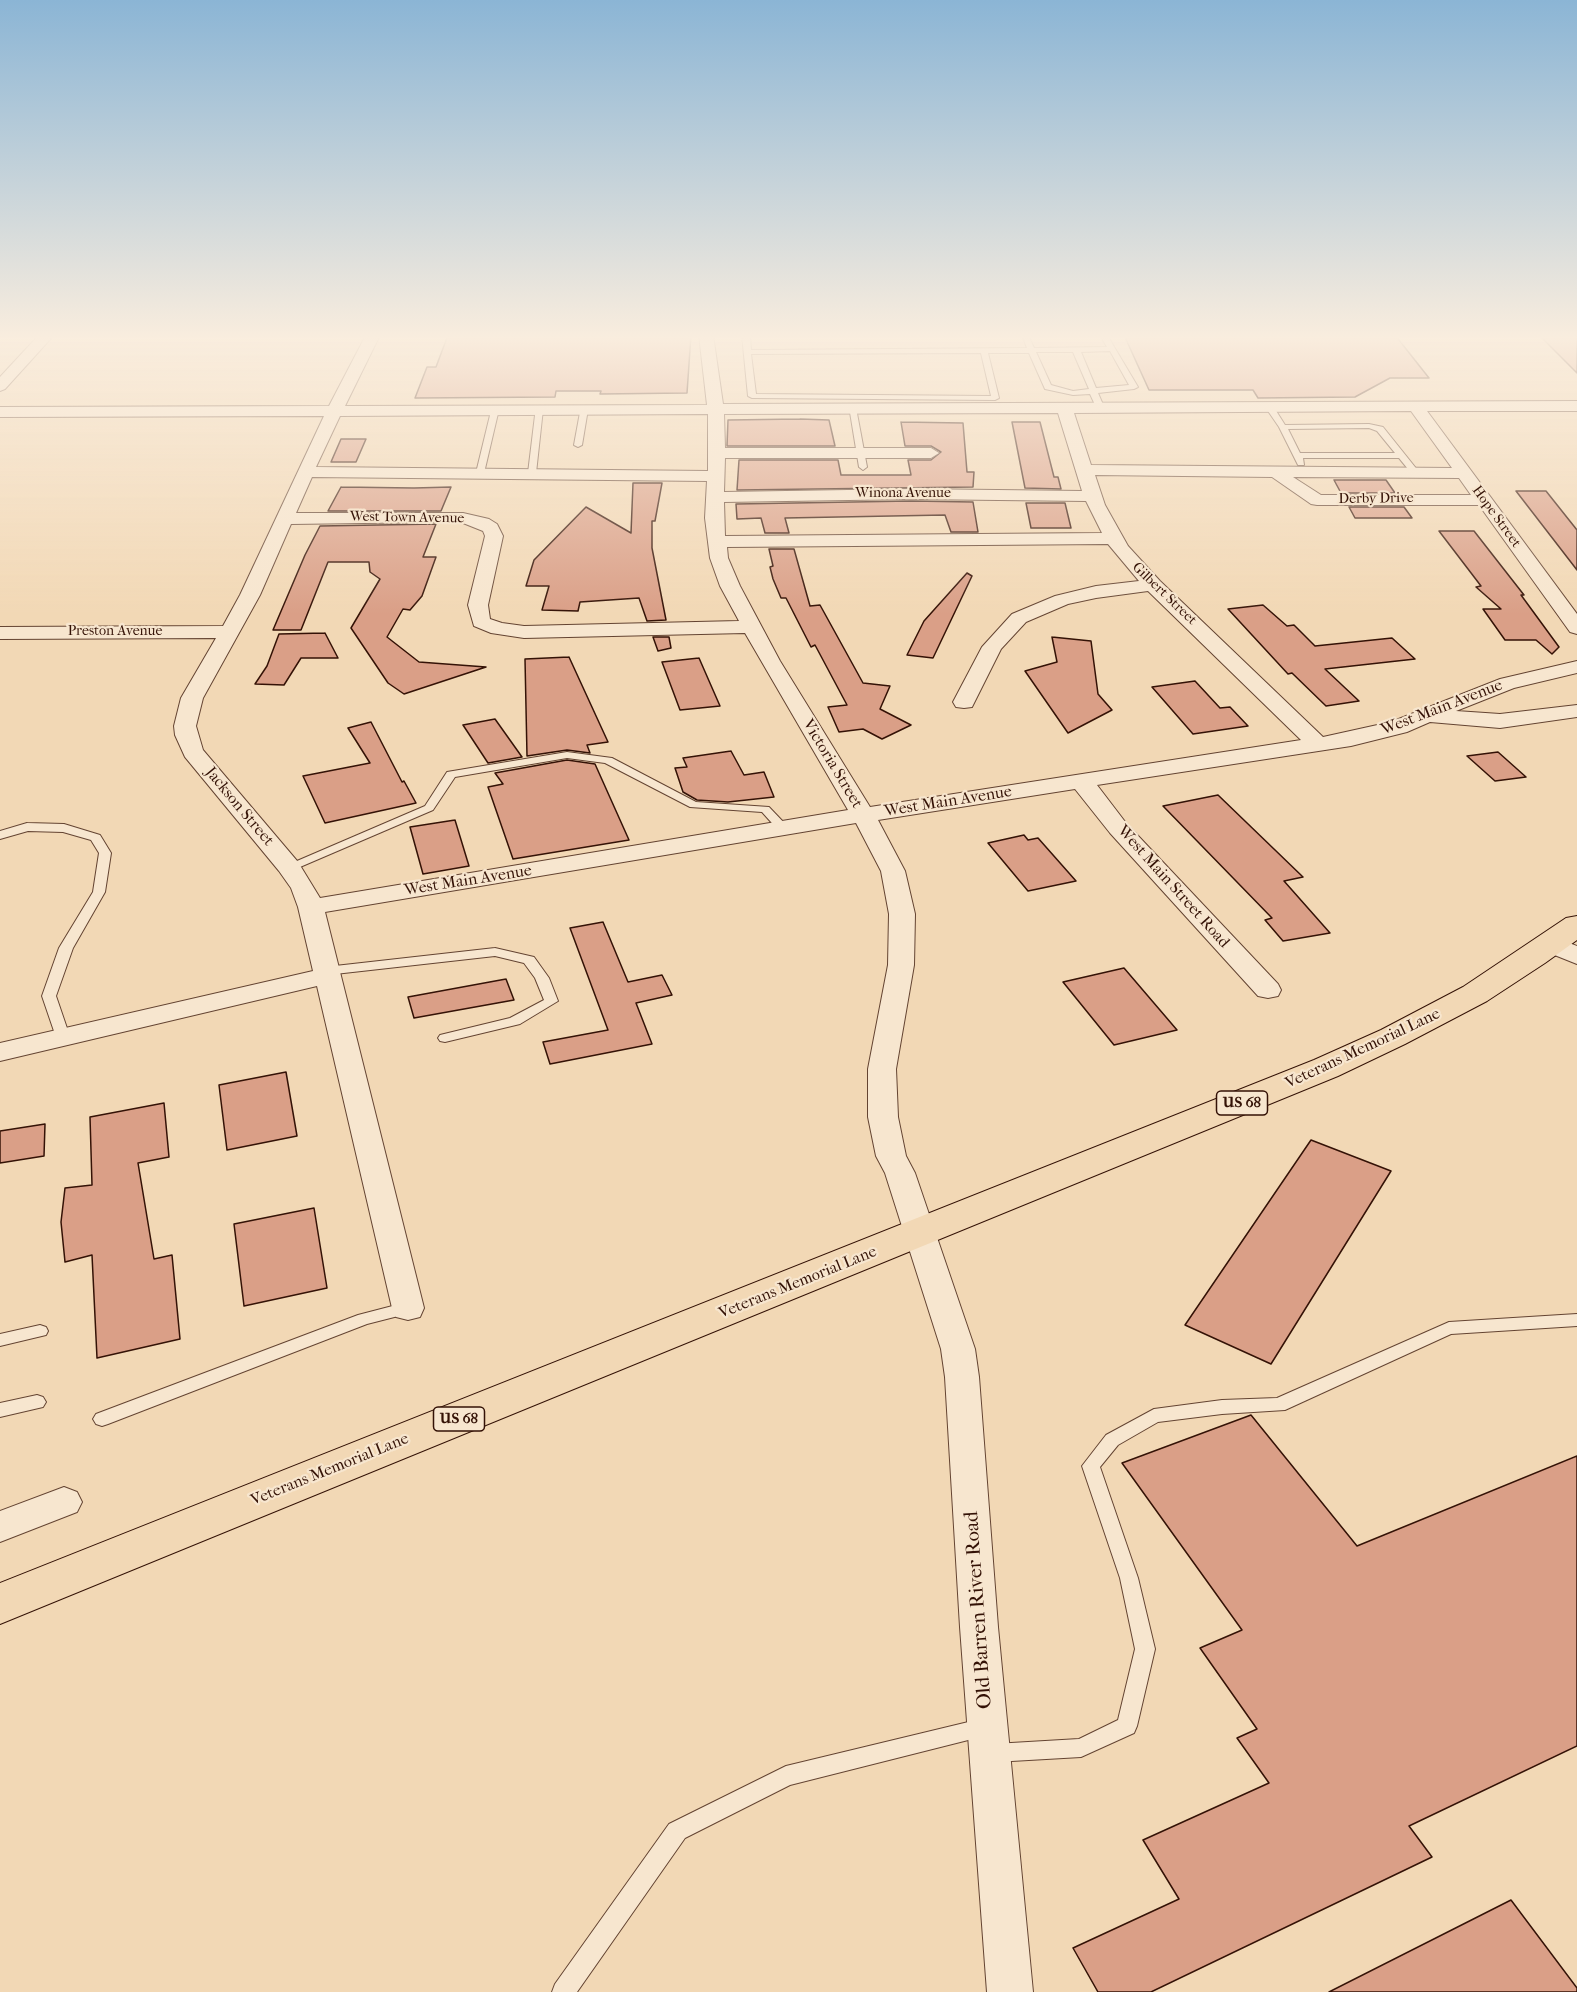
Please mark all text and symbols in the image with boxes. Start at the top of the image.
street label: Hope Street [1468,483,1524,551]
street label: Winona Avenue [855,486,951,502]
street label: Derby Drive [1338,490,1414,508]
street label: West Town Avenue [350,509,464,527]
street label: Gilbert Street [1128,559,1200,629]
street label: Preston Avenue [68,624,162,640]
street label: West Main Avenue [1378,676,1506,740]
street label: Victoria Street [798,716,866,812]
street label: Jackson Street [200,764,278,850]
street label: West Main Avenue [883,782,1013,822]
street label: West Main Street Road [1113,822,1233,952]
street label: West Main Avenue [403,861,533,901]
street label: Veterans Memorial Lane [1283,1005,1443,1093]
road number: US 68 [1216,1091,1268,1115]
street label: Veterans Memorial Lane [716,1243,880,1323]
road number: US 68 [434,1407,484,1431]
street label: Veterans Memorial Lane [248,1430,412,1510]
street label: Old Barren River Road [960,1510,998,1710]

